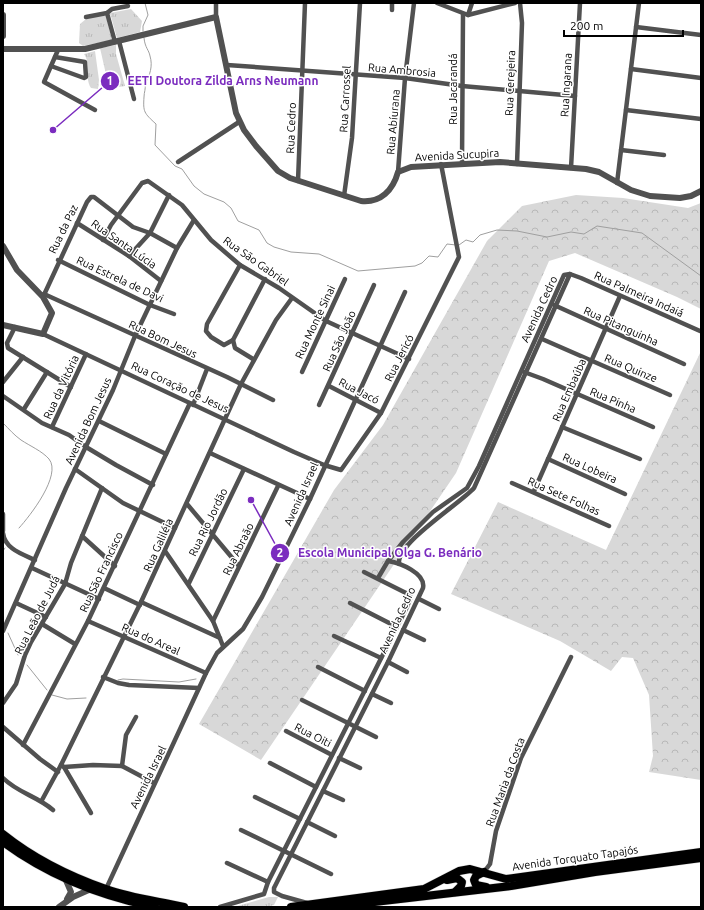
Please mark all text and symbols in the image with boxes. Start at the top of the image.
scale bar [564,12,683,38]
text: 200 m [570,19,603,32]
street label: Rua Cerejeira [503,50,517,116]
street label: Rua Jacarandá [447,53,459,125]
street label: Rua Ingarana [558,53,574,117]
street label: Rua Ambrosia [368,61,436,79]
street label: Rua Carrossel [337,65,353,133]
callout: EETI Doutora Zilda Arns Neumann [100,69,326,93]
text: 1 [107,74,113,87]
text: EETI Doutora Zilda Arns Neumann [128,74,318,87]
street label: Rua Abíurana [384,89,402,155]
street label: Rua Cedro [284,102,298,154]
street label: Avenida Sucupira [415,147,499,163]
street label: Rua da Paz [46,203,80,255]
street label: Rua Santa Lúcia [89,217,159,271]
street label: Rua São Gabriel [221,234,291,288]
street label: Rua Estrela de Davi [75,254,165,304]
street label: Rua Palmeira Indaiá [593,269,685,319]
street label: Avenida Cedro [518,274,560,344]
street label: Rua Monte Sinai [293,283,337,361]
street label: Rua Pitanguinha [582,304,660,348]
street label: Rua São João [320,309,358,373]
street label: Rua Bom Jesus [127,318,199,360]
street label: Rua Jericó [382,332,416,384]
street label: Rua Quinze [603,352,659,384]
street label: Rua da Vitória [41,353,81,421]
street label: Rua Embaúba [550,357,588,423]
street label: Rua Coração de Jesus [129,359,231,415]
street label: Avenida Bom Jesus [63,375,114,466]
street label: Rua Jacó [337,376,381,406]
street label: Rua Pinha [588,385,638,415]
street label: Rua Lobeira [561,451,619,485]
street label: Avenida Israel [282,460,320,528]
street label: Rua Sete Folhas [526,475,602,517]
street label: Rua Rio Jordão [186,486,230,558]
street label: Rua Galiléia [141,516,175,574]
street label: Rua Abraão [220,521,256,577]
street label: Rua São Francisco [77,530,125,614]
callout: Escola Municipal Olga G. Benário [270,541,490,565]
text: 2 [277,546,284,559]
text: Escola Municipal Olga G. Benário [298,546,482,559]
street label: Rua Leão de Judá [12,574,62,656]
street label: Avenida Cedro [376,585,418,655]
street label: Rua do Areal [120,621,182,657]
street label: Rua Oiti [293,721,333,749]
street label: Rua Maria da Costa [483,736,527,828]
street label: Avenida Israel [128,744,168,810]
street label: Avenida Torquato Tapajós [511,843,639,873]

